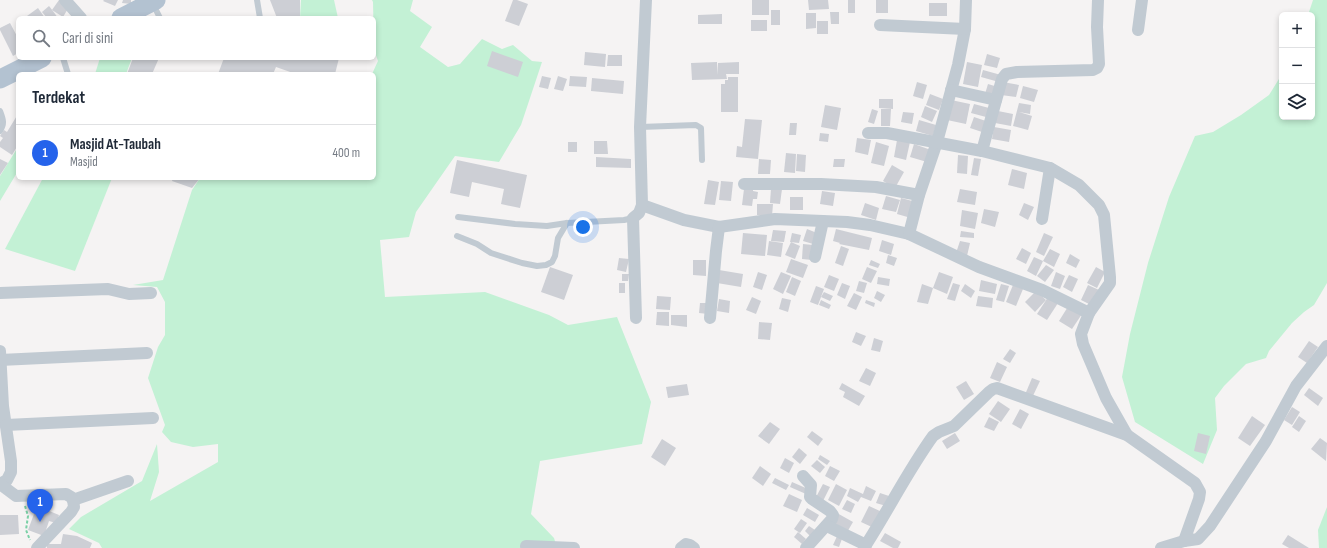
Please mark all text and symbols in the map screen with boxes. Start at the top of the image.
map controls [1279,12,1315,120]
button: + [1279,12,1315,48]
search box [16,16,376,60]
icon: search [30,27,52,49]
text: Cari di sini [62,29,113,48]
button: − [1279,48,1315,84]
button: layers [1279,84,1315,120]
text: Terdekat [32,88,85,108]
text: Masjid At-Taubah [70,135,161,154]
text: 1 [42,145,48,161]
text: 400 m [333,145,360,161]
text: Masjid [70,154,98,170]
your location [573,217,593,237]
pin: 1 [27,489,53,522]

